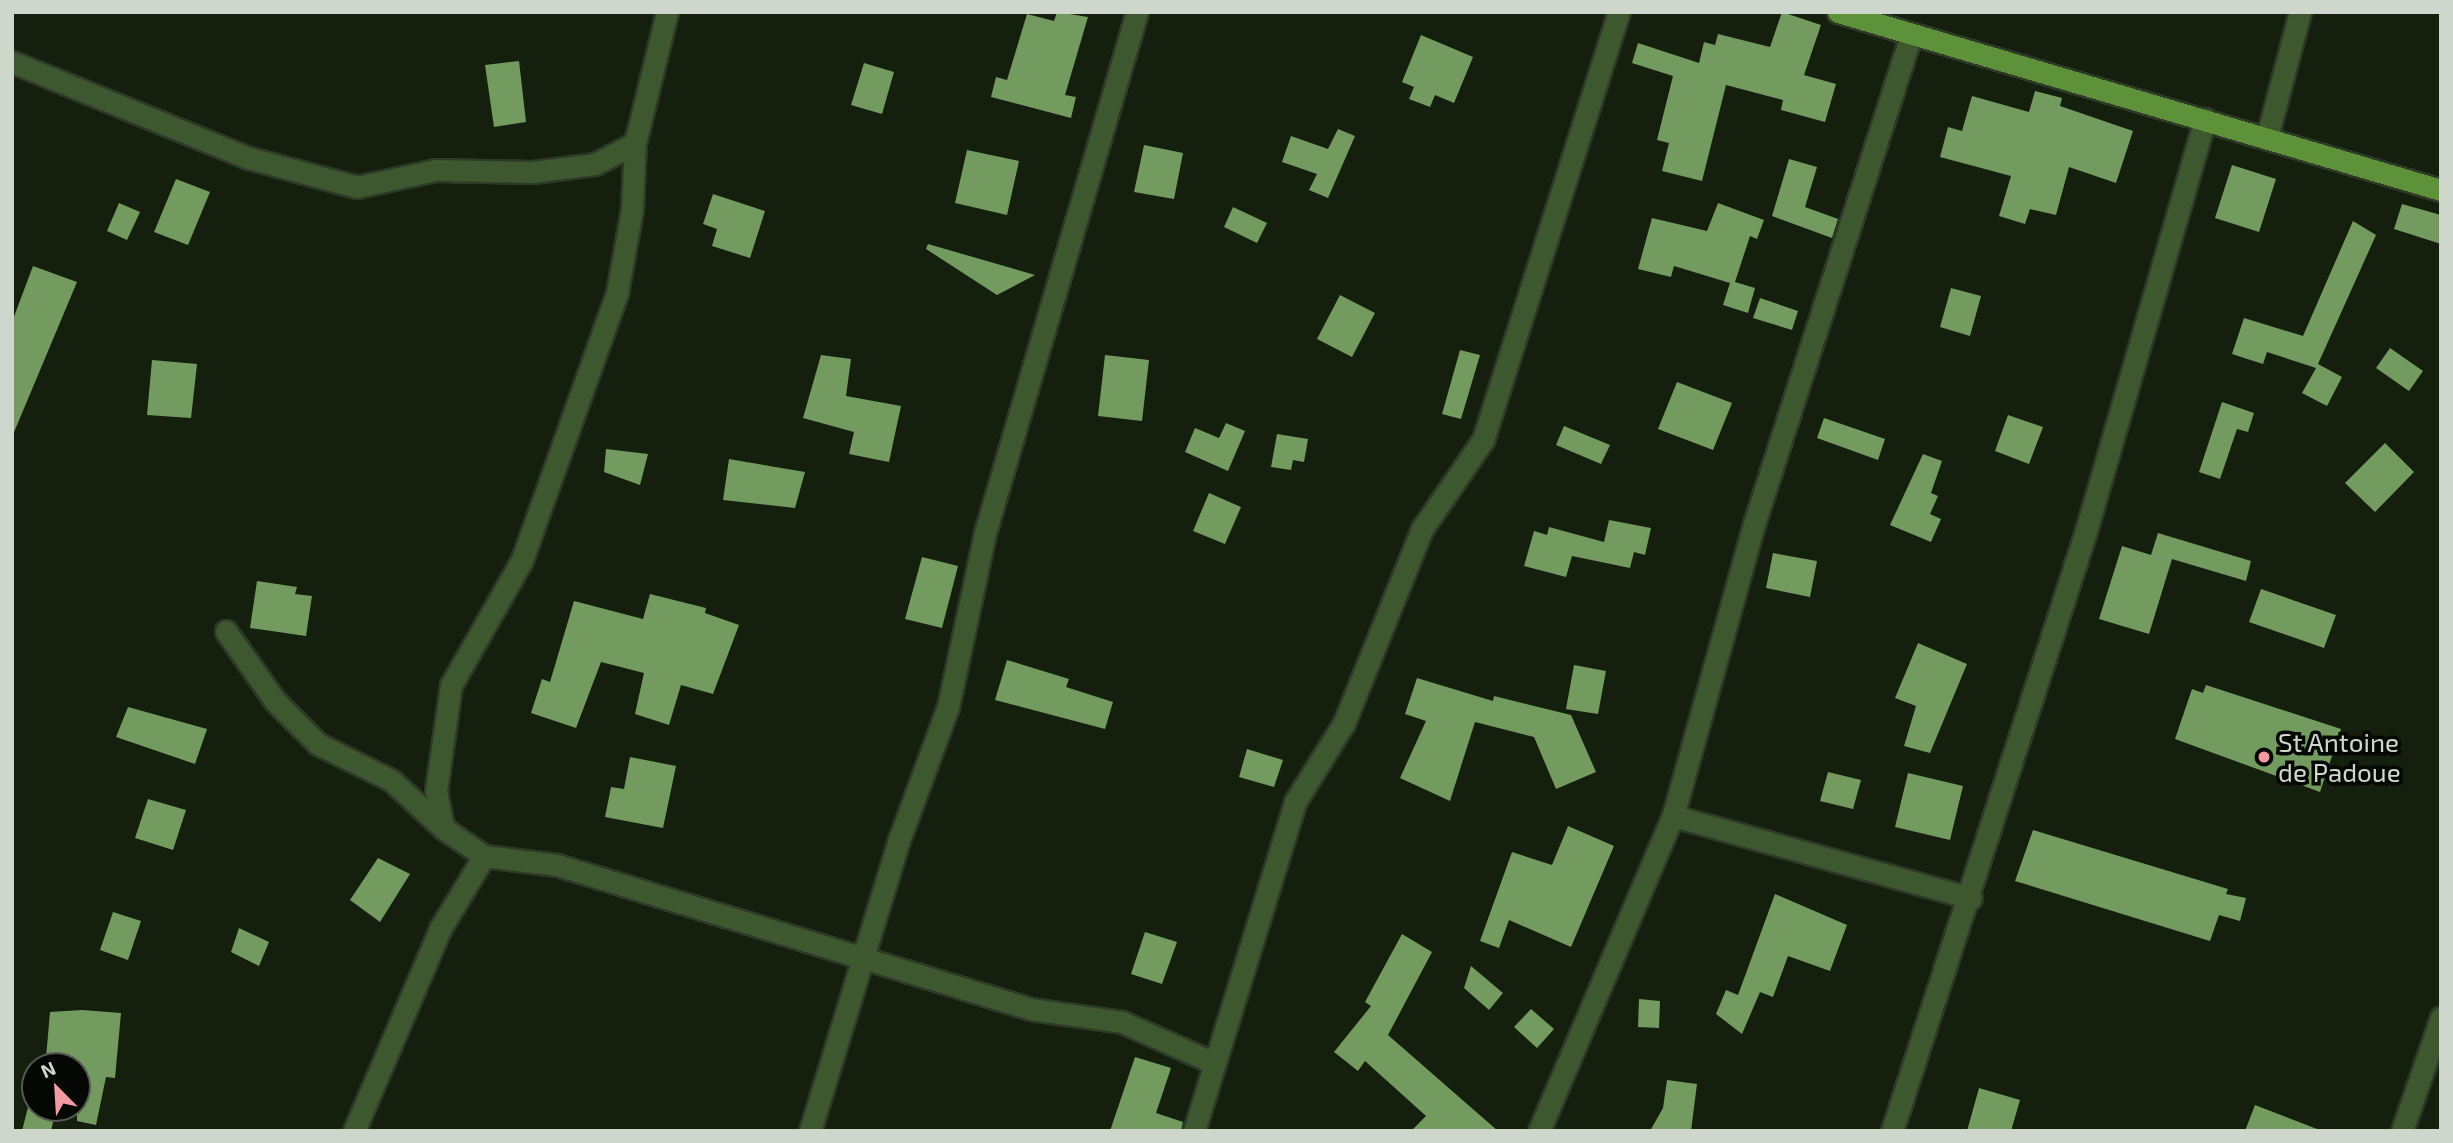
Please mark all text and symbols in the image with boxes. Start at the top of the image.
place label: St Antoine de Padoue [2278,726,2401,788]
marker: St Antoine de Padoue [2256,749,2272,765]
north arrow [21,1052,91,1122]
text: N [37,1056,59,1082]

